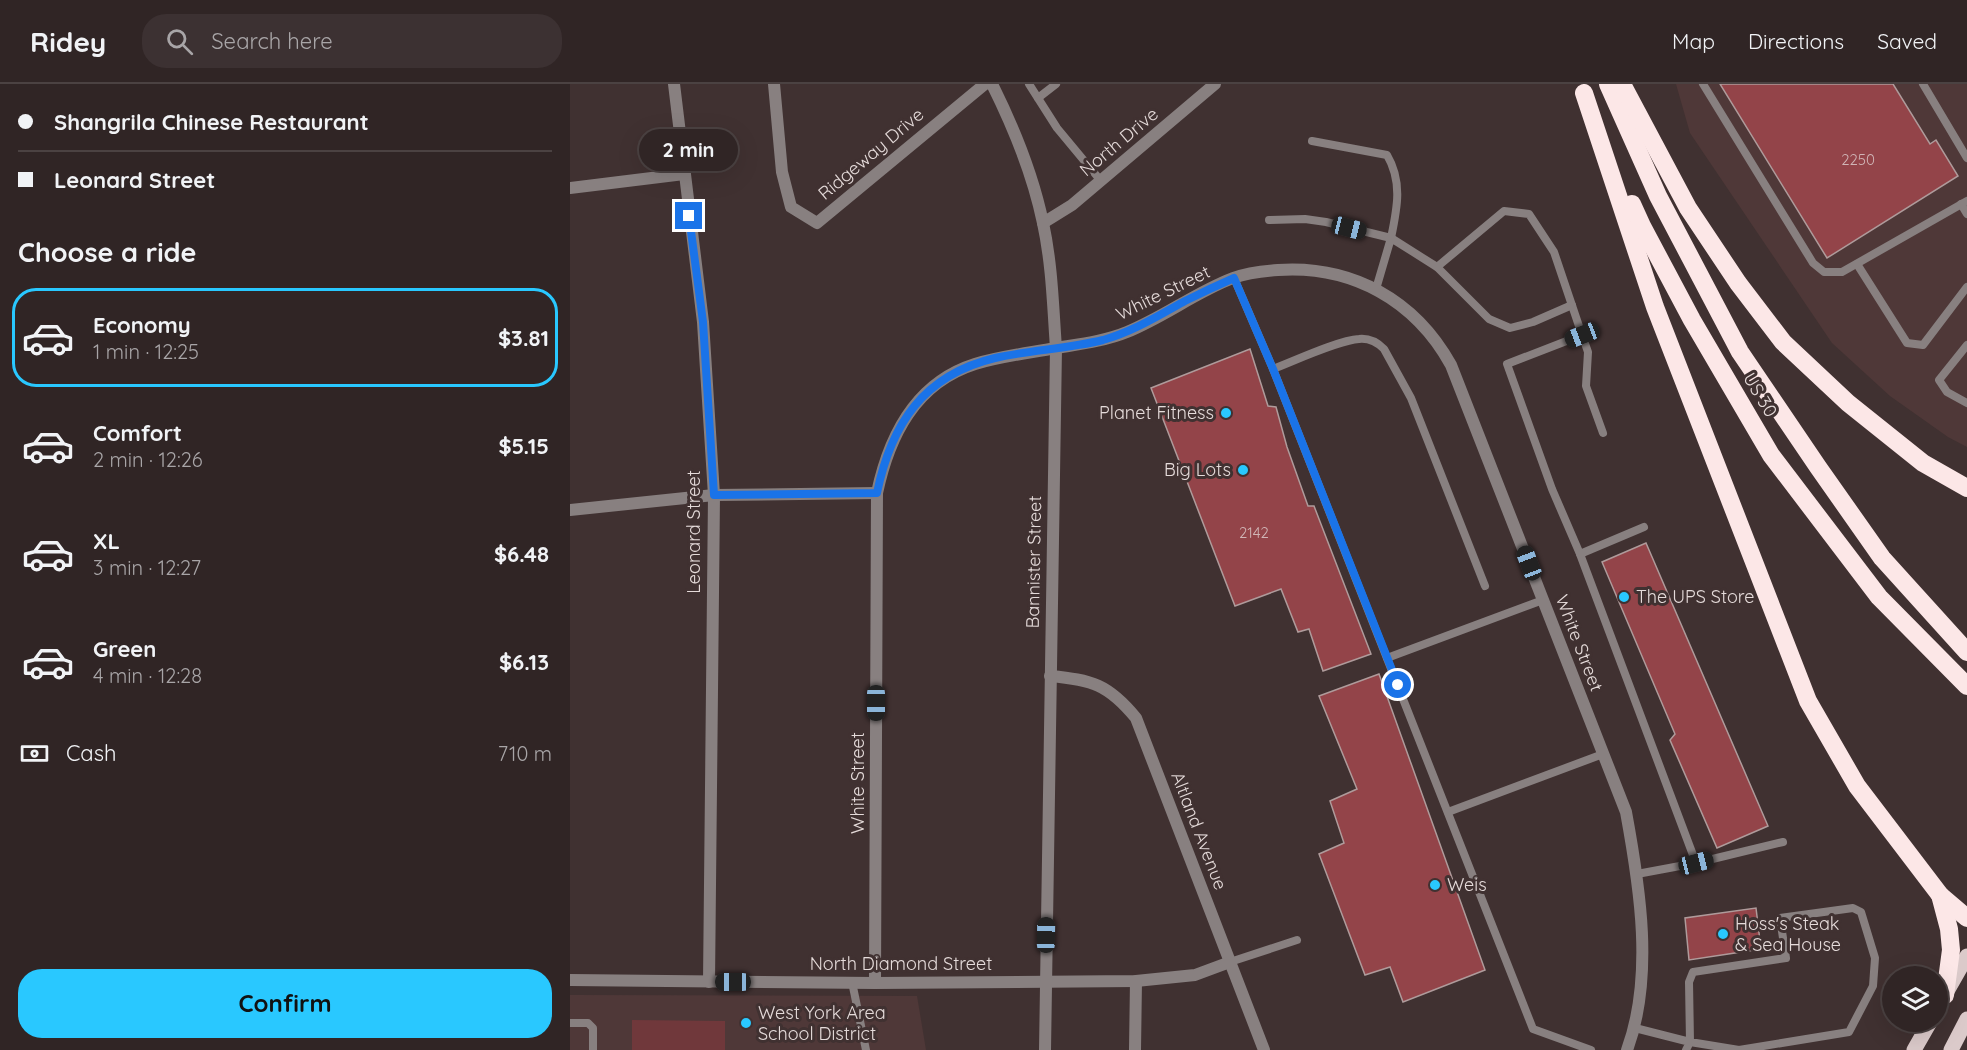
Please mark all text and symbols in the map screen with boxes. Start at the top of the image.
search box [142,14,562,68]
text: Ridey [30,24,106,59]
icon: search [163,25,196,58]
text: Search here [211,27,333,55]
text: Map [1672,28,1715,54]
text: Directions [1748,28,1844,54]
text: Saved [1877,28,1937,54]
street label: North Drive [1075,102,1163,181]
street label: Ridgeway Drive [813,103,928,204]
text: Shangrila Chinese Restaurant [54,108,369,136]
callout: 2 min [640,129,738,171]
text: 2 min [662,137,715,162]
house number: 2250 [1841,150,1875,169]
text: Leonard Street [54,166,215,194]
route end [675,202,702,229]
car [1329,215,1369,241]
text: Choose a ride [18,235,196,269]
street label: White Street [1112,260,1214,325]
icon: car [21,311,75,365]
text: Economy [93,311,191,339]
car [1562,320,1602,350]
text: $3.81 [498,324,549,352]
text: 1 min · 12:25 [93,339,199,364]
street label: US 30 [1738,368,1783,421]
place label: Planet Fitness [1099,401,1214,424]
marker: Planet Fitness [1219,406,1233,420]
icon: car [21,419,75,473]
text: Comfort [93,419,182,447]
text: $5.15 [498,432,549,460]
text: 2 min · 12:26 [93,447,203,472]
place label: Big Lots [1164,458,1231,481]
marker: Big Lots [1236,463,1250,477]
street label: Leonard Street [682,470,705,594]
street label: Bannister Street [1021,495,1046,629]
house number: 2142 [1239,523,1269,542]
icon: car [21,527,75,581]
text: XL [93,527,120,555]
text: $6.48 [494,540,549,568]
car [1514,543,1544,583]
text: 3 min · 12:27 [93,555,201,580]
place label: The UPS Store [1636,585,1754,608]
marker: The UPS Store [1617,590,1631,604]
street label: White Street [1550,591,1608,694]
icon: car [21,635,75,689]
text: Green [93,635,156,663]
text: $6.13 [499,648,549,676]
text: 4 min · 12:28 [93,663,202,688]
route start [1384,671,1411,698]
car [867,685,885,721]
street label: White Street [846,732,869,834]
icon: cash [18,737,51,770]
text: Cash [66,739,117,767]
text: 710 m [498,741,552,766]
street label: Altland Avenue [1166,769,1233,893]
car [1676,850,1716,876]
place label: Weis [1447,873,1487,896]
marker: Weis [1428,878,1442,892]
place label: Hoss's Steak & Sea House [1735,912,1841,956]
car [1037,917,1055,953]
marker: Hoss's Steak & Sea House [1716,927,1730,941]
street label: North Diamond Street [810,952,992,975]
map controls [1882,966,1948,1032]
button: layers [1882,966,1948,1032]
button: Confirm [18,969,552,1038]
car [715,973,751,991]
place label: West York Area School District [758,1001,886,1045]
marker: West York Area School District [739,1016,753,1030]

